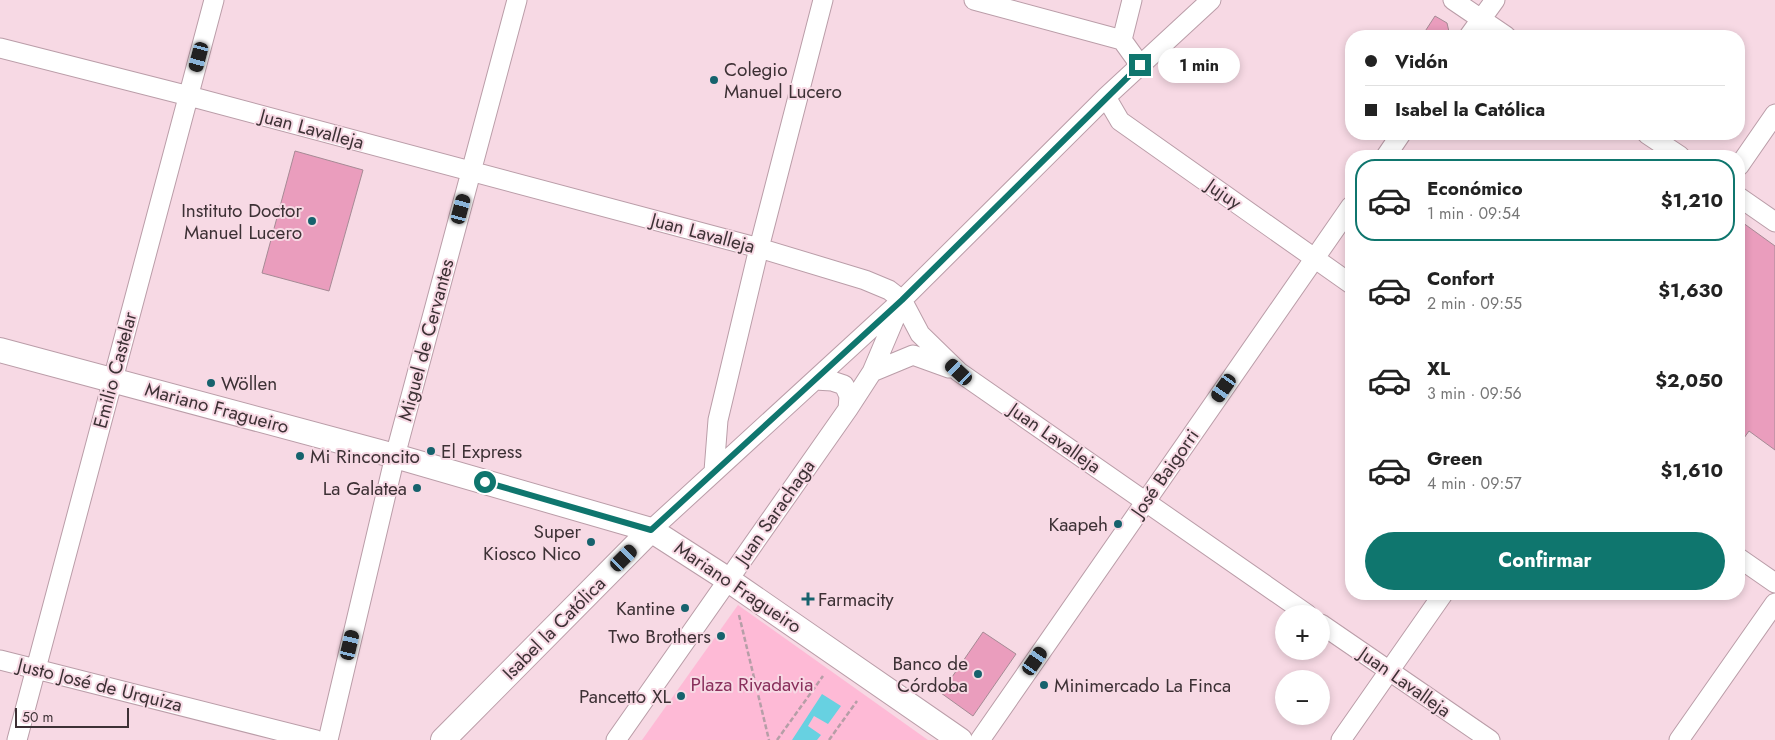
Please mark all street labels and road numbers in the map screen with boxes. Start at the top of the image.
street label: Juan Lavalleja [254,101,367,156]
street label: Jujuy [1198,170,1248,216]
street label: Juan Lavalleja [645,205,758,260]
street label: Miguel de Cervantes [391,256,461,424]
street label: Emilio Castelar [86,308,144,431]
street label: Mariano Fragueiro [142,376,292,440]
street label: Juan Lavalleja [1001,395,1107,480]
street label: José Baigorri [1123,424,1205,525]
street label: Juan Sarachaga [727,454,821,572]
street label: Mariano Fragueiro [669,534,807,640]
street label: Isabel la Católica [496,570,612,686]
street label: Juan Lavalleja [1351,639,1457,724]
street label: Justo José de Urquiza [12,651,185,719]

